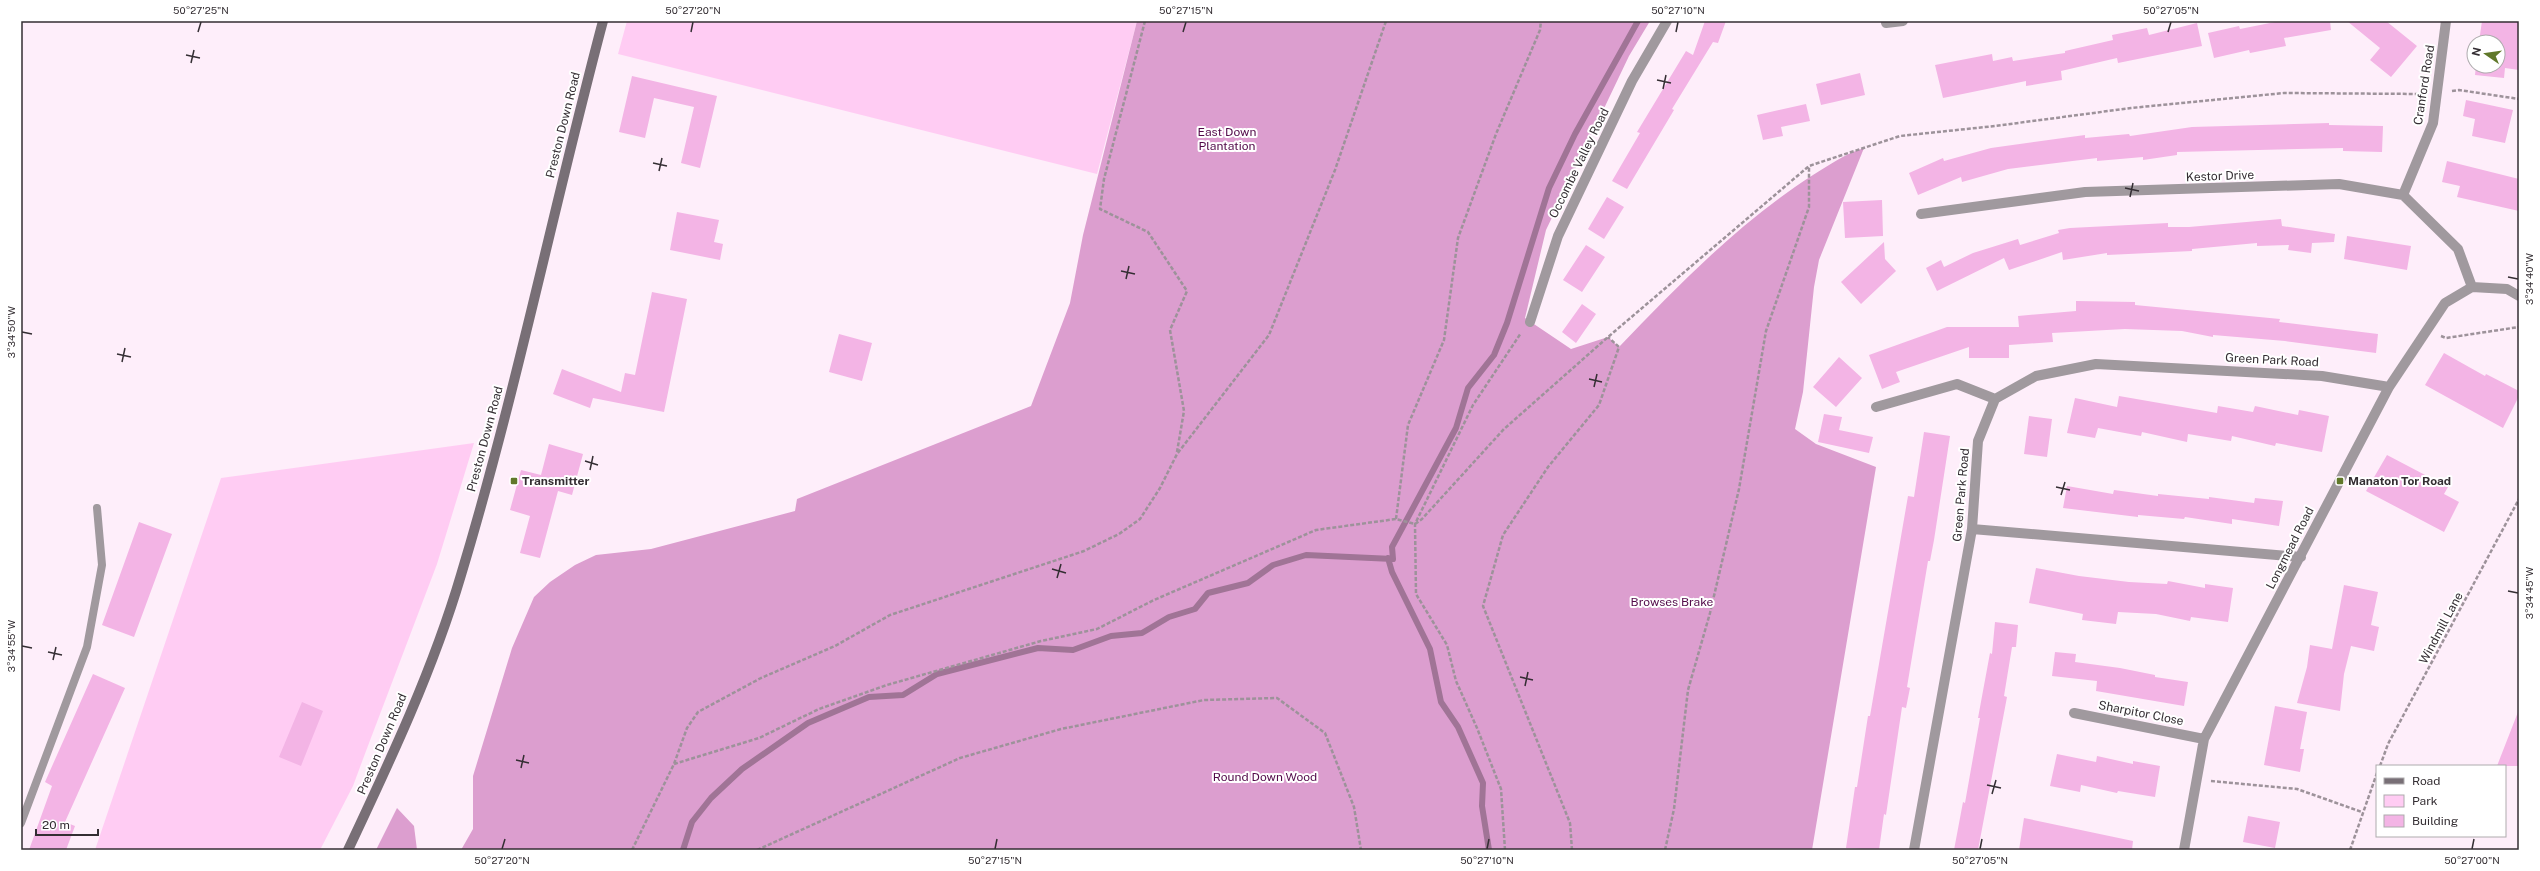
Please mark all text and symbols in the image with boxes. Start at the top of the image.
text: 50°27'25"N [173,4,229,16]
text: 50°27'20"N [665,4,721,16]
text: 50°27'15"N [1159,4,1213,16]
text: 50°27'10"N [1651,4,1705,16]
text: 50°27'05"N [2143,4,2199,16]
north arrow [2466,34,2506,74]
street label: Cranford Road [2411,44,2437,126]
text: N [2469,46,2483,57]
street label: Preston Down Road [543,71,583,179]
street label: Occombe Valley Road [1546,106,1612,220]
park label: East Down Plantation [1198,125,1256,153]
street label: Kestor Drive [2186,168,2254,184]
text: 3°34'40"W [2523,252,2535,305]
text: 3°34'50"W [5,305,17,358]
street label: Green Park Road [2225,351,2319,369]
street label: Preston Down Road [464,385,506,493]
street label: Green Park Road [1950,448,1972,542]
place label: Transmitter [522,474,589,488]
place label: Manaton Tor Road [2348,474,2451,488]
marker: Transmitter [509,476,519,486]
marker: Manaton Tor Road [2335,476,2345,486]
street label: Longmead Road [2263,505,2317,591]
text: 3°34'45"W [2523,566,2535,619]
street label: Windmill Lane [2416,590,2466,666]
park label: Browses Brake [1631,595,1714,609]
text: 3°34'55"W [5,619,17,672]
street label: Preston Down Road [354,691,410,797]
street label: Sharpitor Close [2097,698,2185,728]
legend [2376,765,2506,837]
park label: Round Down Wood [1213,770,1317,784]
text: Road [2412,774,2440,788]
text: Park [2412,794,2438,808]
scale bar [36,811,98,837]
text: Building [2412,814,2458,828]
text: 20 m [42,818,70,832]
text: 50°27'20"N [474,854,530,866]
text: 50°27'15"N [968,854,1022,866]
text: 50°27'10"N [1460,854,1514,866]
text: 50°27'05"N [1952,854,2008,866]
text: 50°27'00"N [2444,854,2500,866]

